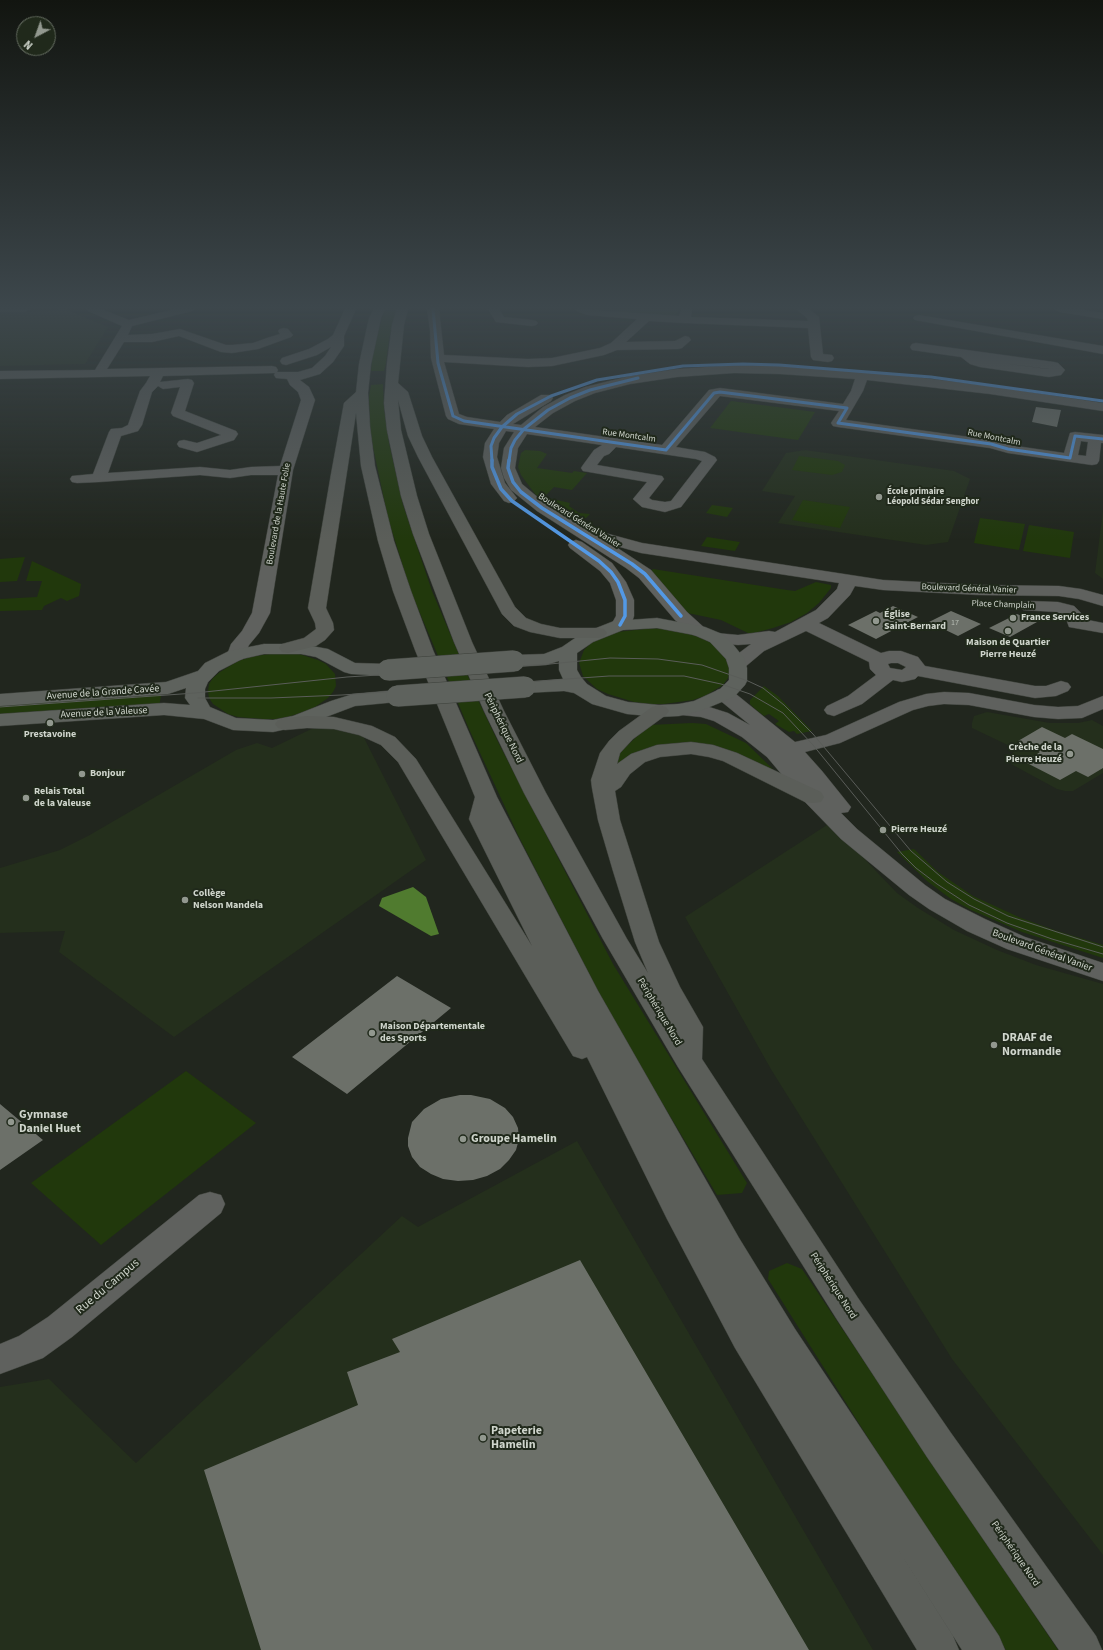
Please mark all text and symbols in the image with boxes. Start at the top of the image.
north arrow [16,16,56,56]
text: N [21,37,36,53]
street label: Rue Montcalm [602,427,656,445]
street label: Rue Montcalm [967,428,1021,448]
street label: Boulevard de la Haute Folie [265,462,293,566]
place label: École primaire Léopold Sédar Senghor [887,487,979,508]
street label: Boulevard Général Vanier [536,491,622,551]
marker: École primaire Léopold Sédar Senghor [874,492,884,502]
street label: Boulevard Général Vanier [921,582,1017,596]
street label: Place Champlain [971,599,1035,611]
place label: Église Saint-Bernard [884,609,946,632]
place label: France Services [1021,612,1089,624]
marker: France Services [1008,613,1018,623]
marker: Église Saint-Bernard [871,616,881,626]
house number: 17 [951,618,959,628]
marker: Maison de Quartier Pierre Heuzé [1003,626,1013,636]
place label: Maison de Quartier Pierre Heuzé [966,637,1050,660]
street label: Avenue de la Grande Cavée [46,683,160,703]
street label: Périphérique Nord [481,691,525,765]
street label: Avenue de la Valeuse [60,705,148,721]
marker: Prestavoine [45,718,55,728]
place label: Prestavoine [24,729,76,741]
place label: Crèche de la Pierre Heuzé [1006,742,1062,766]
marker: Crèche de la Pierre Heuzé [1065,749,1075,759]
place label: Bonjour [90,768,125,780]
marker: Bonjour [77,769,87,779]
place label: Relais Total de la Valeuse [34,786,91,810]
marker: Relais Total de la Valeuse [21,793,31,803]
place label: Pierre Heuzé [891,824,947,836]
marker: Pierre Heuzé [878,825,888,835]
place label: Collège Nelson Mandela [193,888,263,912]
marker: Collège Nelson Mandela [180,895,190,905]
street label: Boulevard Général Vanier [990,927,1094,975]
street label: Périphérique Nord [634,976,684,1048]
place label: Maison Départementale des Sports [380,1021,485,1044]
marker: Maison Départementale des Sports [367,1028,377,1038]
place label: DRAAF de Normandie [1002,1031,1061,1059]
marker: DRAAF de Normandie [989,1040,999,1050]
place label: Gymnase Daniel Huet [19,1108,81,1136]
marker: Gymnase Daniel Huet [6,1117,16,1127]
place label: Groupe Hamelin [471,1132,557,1146]
marker: Groupe Hamelin [458,1134,468,1144]
street label: Périphérique Nord [807,1250,859,1322]
street label: Rue du Campus [73,1256,143,1318]
place label: Papeterie Hamelin [491,1424,542,1452]
marker: Papeterie Hamelin [478,1433,488,1443]
street label: Périphérique Nord [988,1519,1042,1589]

